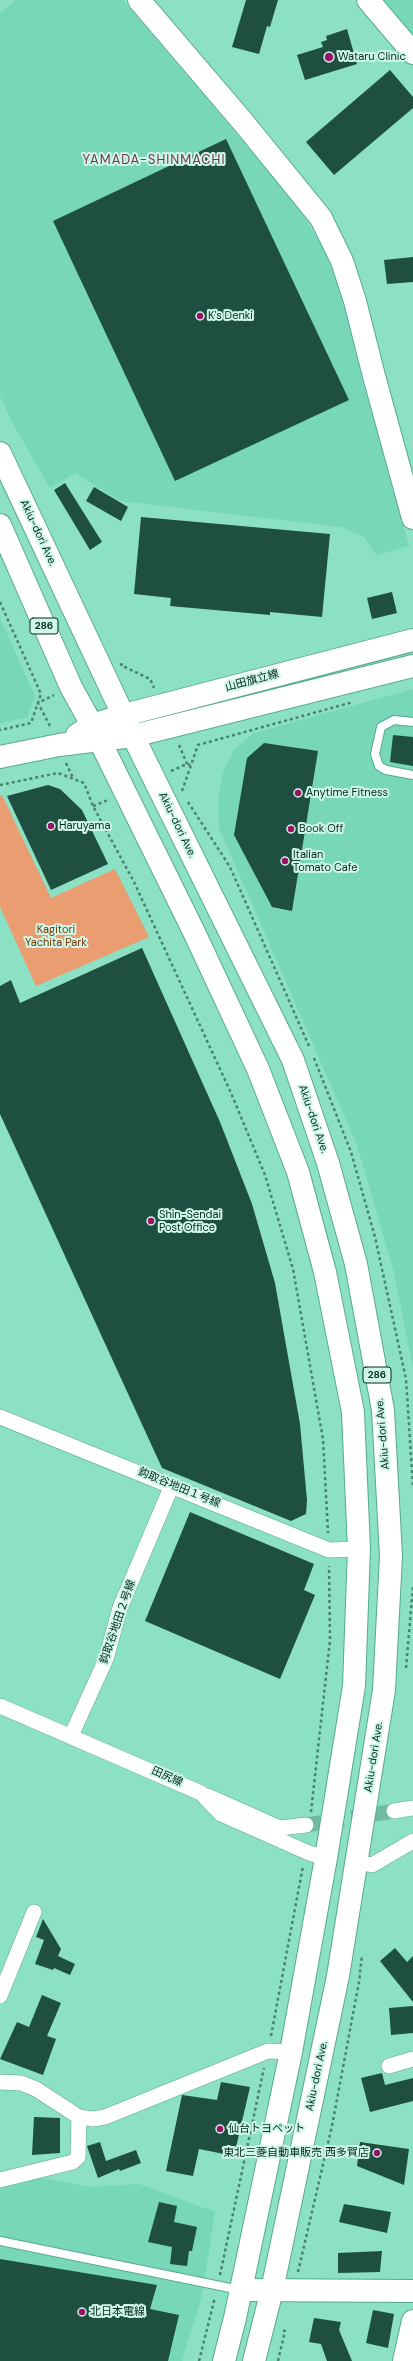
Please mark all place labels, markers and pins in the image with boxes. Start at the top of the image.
place label: Wataru Clinic [338,50,406,64]
marker: Wataru Clinic [323,51,335,63]
place label: K's Denki [208,309,253,323]
marker: K's Denki [195,311,205,321]
place label: Anytime Fitness [306,786,388,800]
marker: Anytime Fitness [293,788,303,798]
place label: Haruyama [59,819,110,833]
marker: Haruyama [46,821,56,831]
place label: Book Off [299,822,343,836]
marker: Book Off [286,824,296,834]
place label: Italian Tomato Cafe [293,848,358,874]
marker: Italian Tomato Cafe [280,856,290,866]
place label: Shin-Sendai Post Office [159,1208,221,1234]
marker: Shin-Sendai Post Office [146,1216,156,1226]
place label: 仙台トヨペット [228,2122,305,2136]
marker: 仙台トヨペット [215,2124,225,2134]
place label: 東北三菱自動車販売 西多賀店 [223,2146,369,2160]
marker: 東北三菱自動車販売 西多賀店 [372,2148,382,2158]
place label: 北日本電線 [90,2305,145,2319]
marker: 北日本電線 [77,2307,87,2317]

